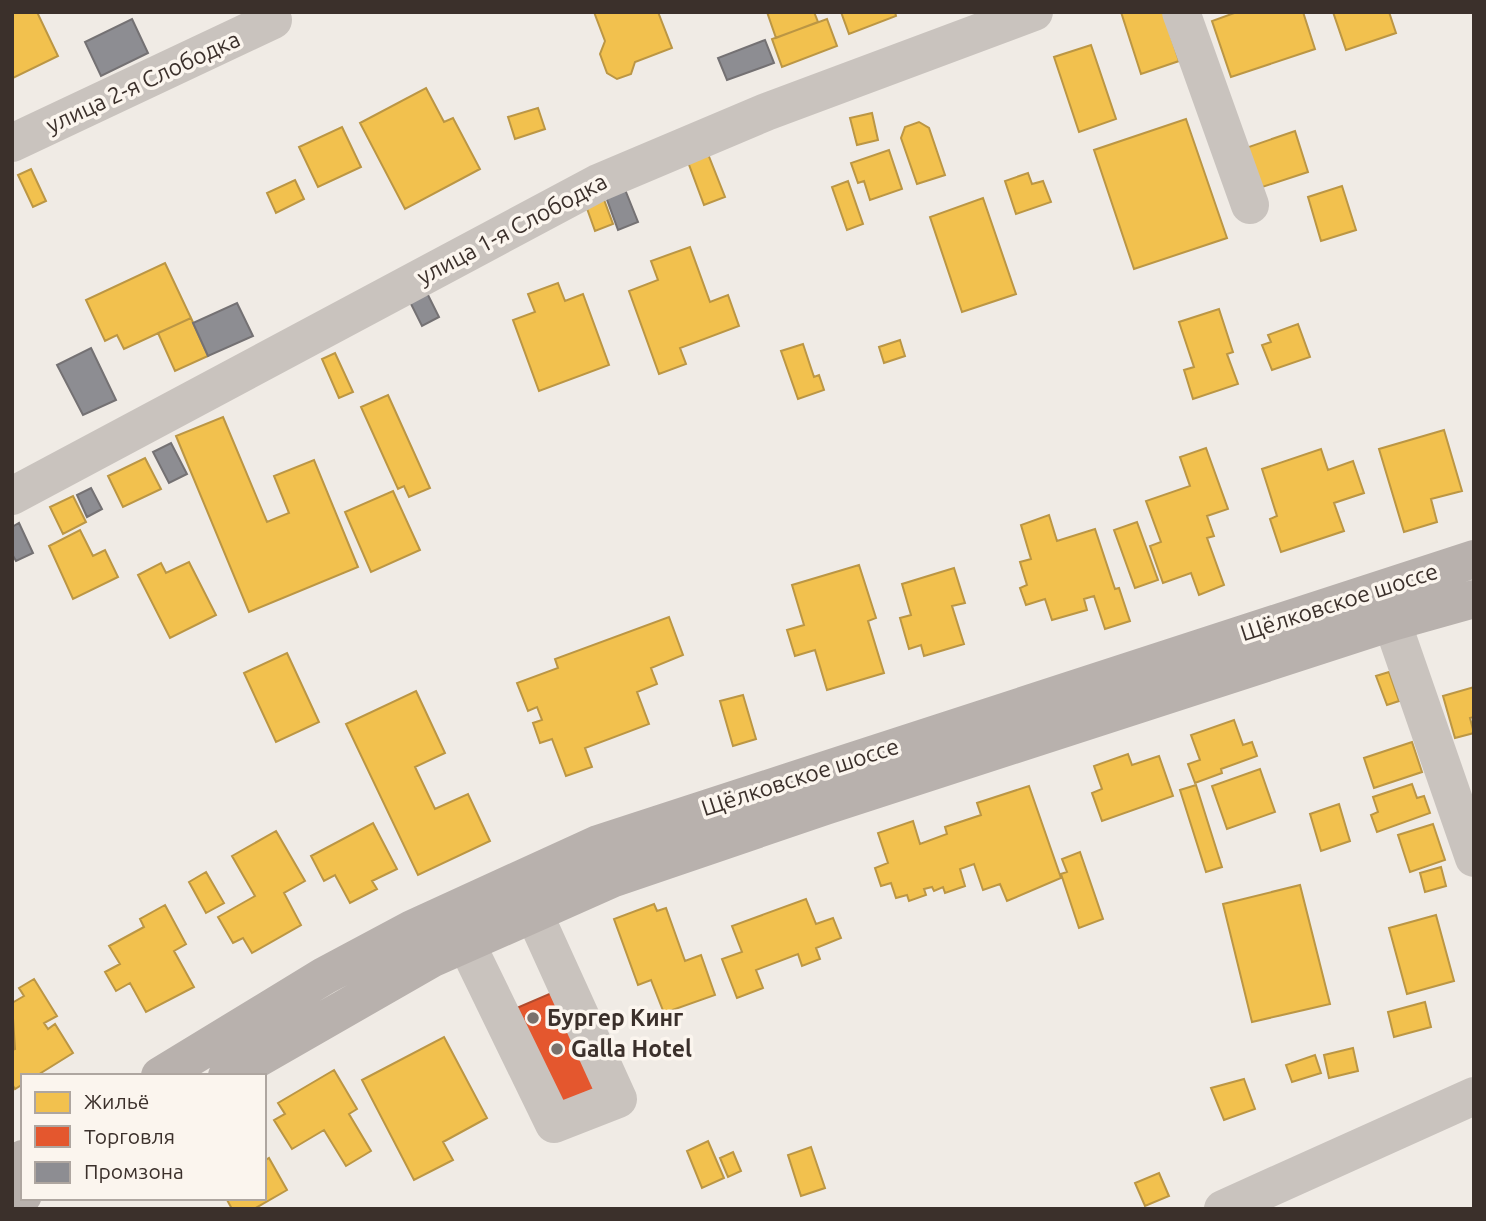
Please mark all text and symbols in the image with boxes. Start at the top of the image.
street label: улица 2-я Слободка [42,26,244,137]
street label: улица 1-я Слободка [413,168,611,289]
street label: Щёлковское шоссе [1237,558,1441,645]
street label: Щёлковское шоссе [698,733,902,820]
place label: Бургер Кинг [547,1005,683,1030]
marker: Бургер Кинг [525,1010,541,1026]
place label: Galla Hotel [571,1036,692,1061]
marker: Galla Hotel [549,1041,565,1057]
legend [21,1074,266,1200]
text: Жильё [84,1089,149,1113]
text: Торговля [84,1124,175,1148]
text: Промзона [84,1159,184,1183]

